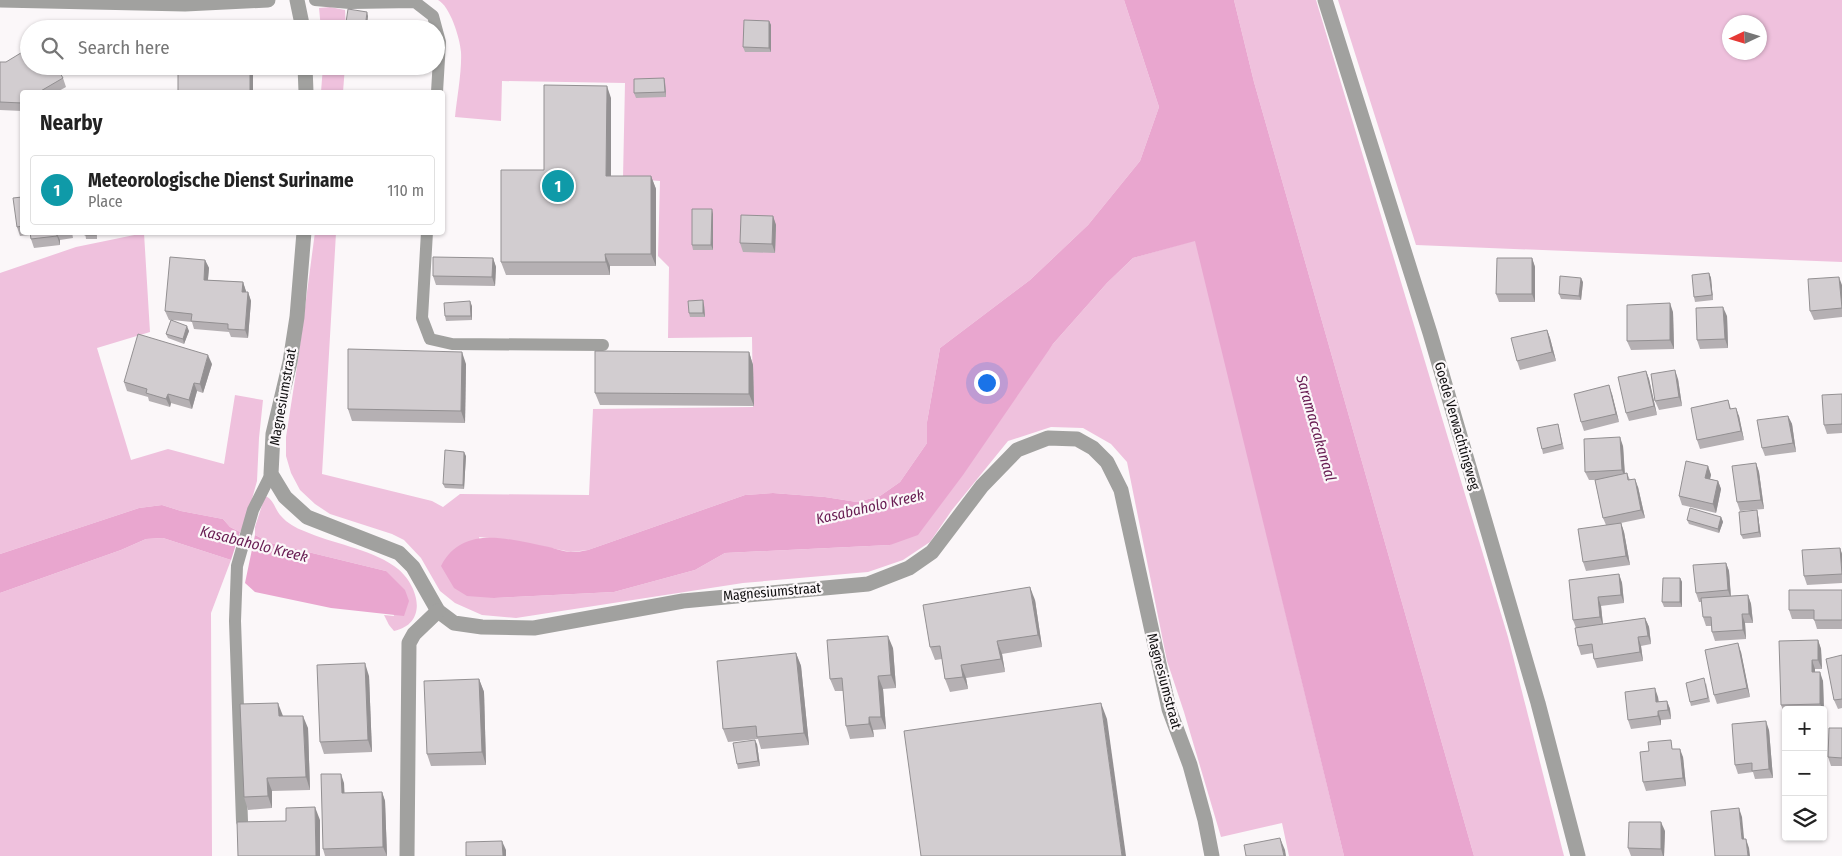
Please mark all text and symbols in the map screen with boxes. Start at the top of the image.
north arrow [1722,15,1767,60]
search box [20,20,445,75]
icon: search [38,34,66,62]
text: Search here [78,36,170,59]
text: Nearby [40,110,102,136]
pin: 1 [542,167,574,205]
text: Meteorologische Dienst Suriname [88,169,354,192]
text: 1 [54,181,60,200]
text: 110 m [387,181,424,200]
text: Place [88,192,123,211]
street label: Magnesiumstraat [266,347,300,447]
street label: Goede Verwachtingweg [1431,360,1484,492]
your location [974,370,1000,396]
water label: Saramaccakanaal [1292,372,1340,483]
water label: Kasabaholo Kreek [814,486,926,528]
water label: Kasabaholo Kreek [198,522,310,566]
street label: Magnesiumstraat [722,579,822,605]
street label: Magnesiumstraat [1143,631,1185,731]
map controls [1782,706,1827,841]
button: + [1782,706,1827,751]
button: − [1782,751,1827,796]
button: layers [1782,796,1827,841]

